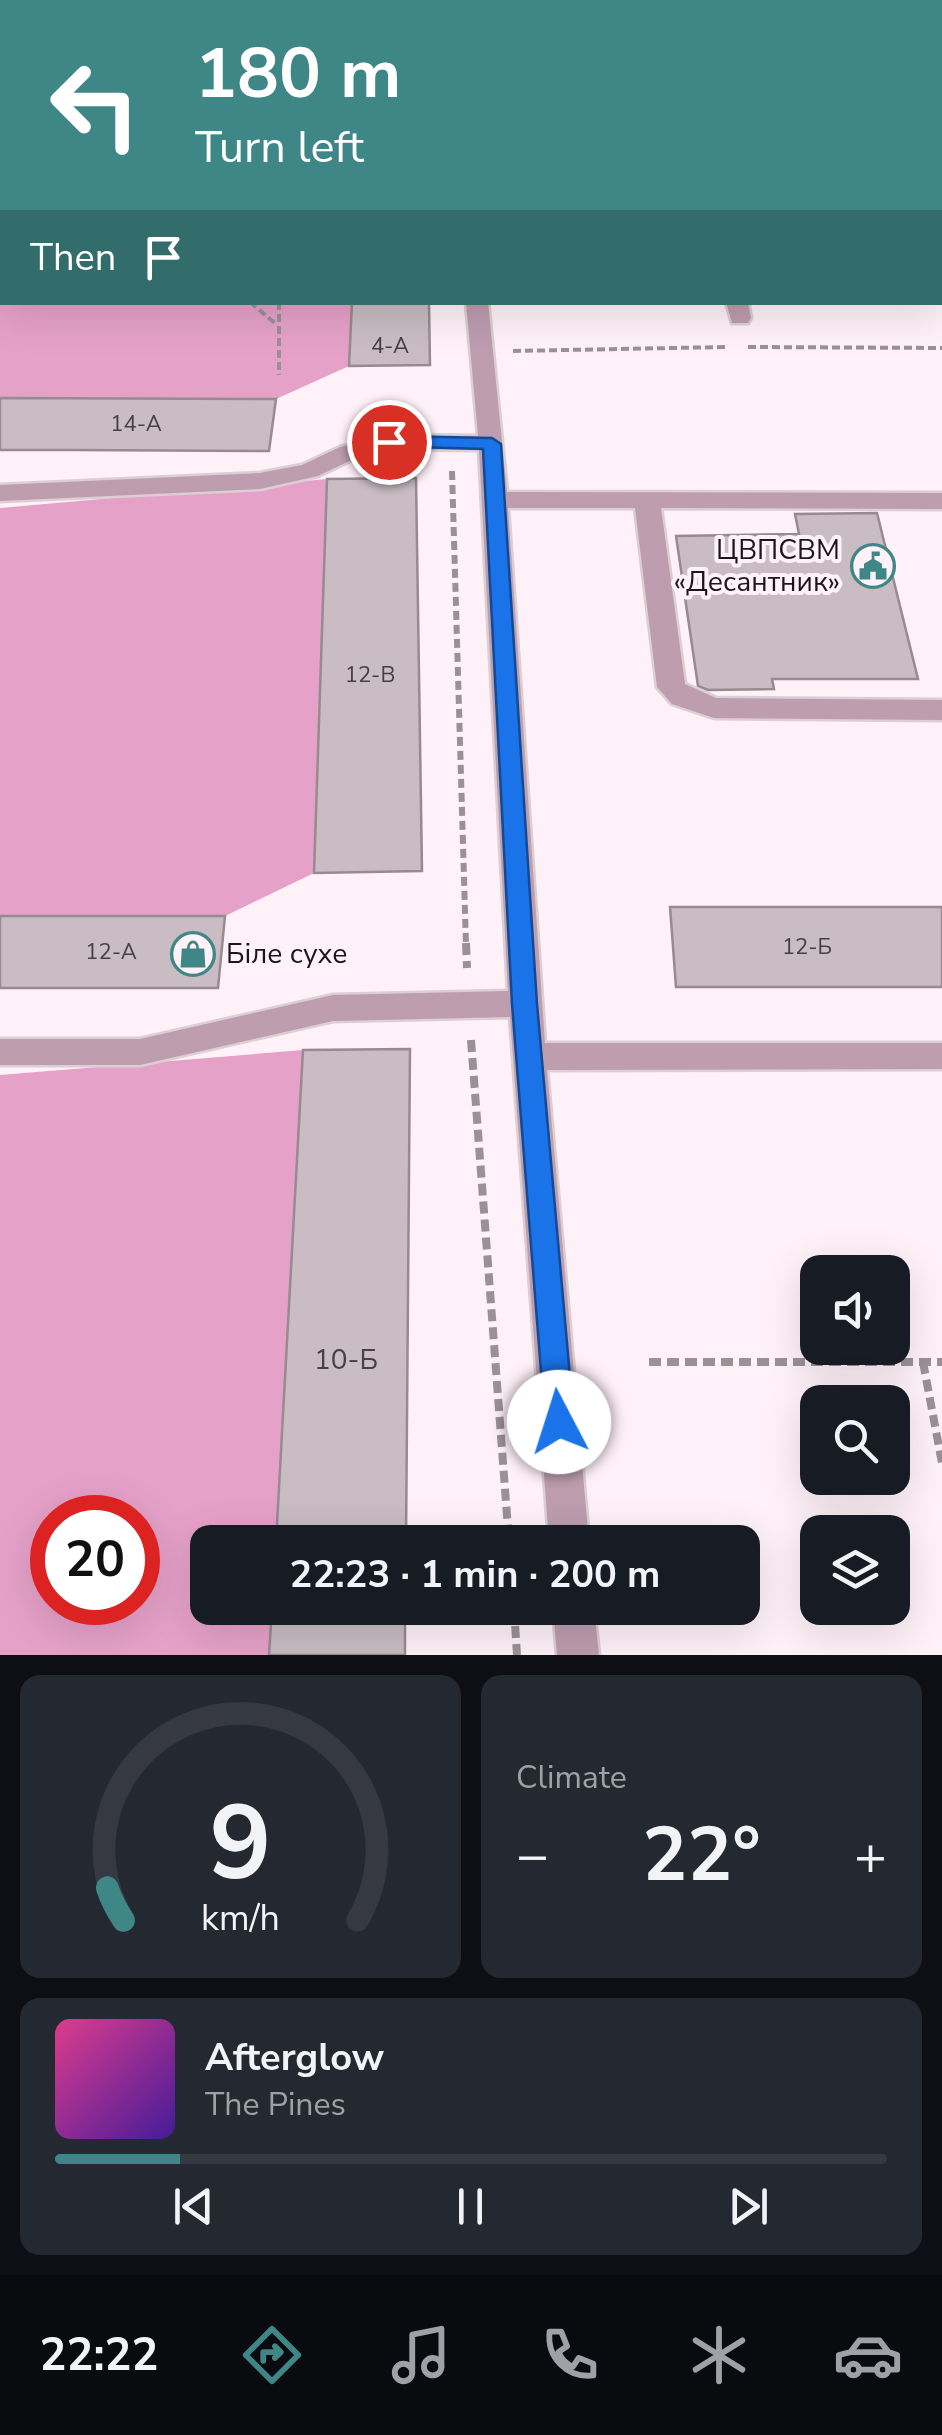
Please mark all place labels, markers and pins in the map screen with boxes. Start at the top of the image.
pin [347,400,432,485]
place label: ЦВПСВМ «Десантник» [674,531,840,601]
public building icon: ЦВПСВМ «Десантник» [850,543,896,589]
shop icon: Біле сухе [170,931,216,977]
place label: Біле сухе [226,935,347,973]

